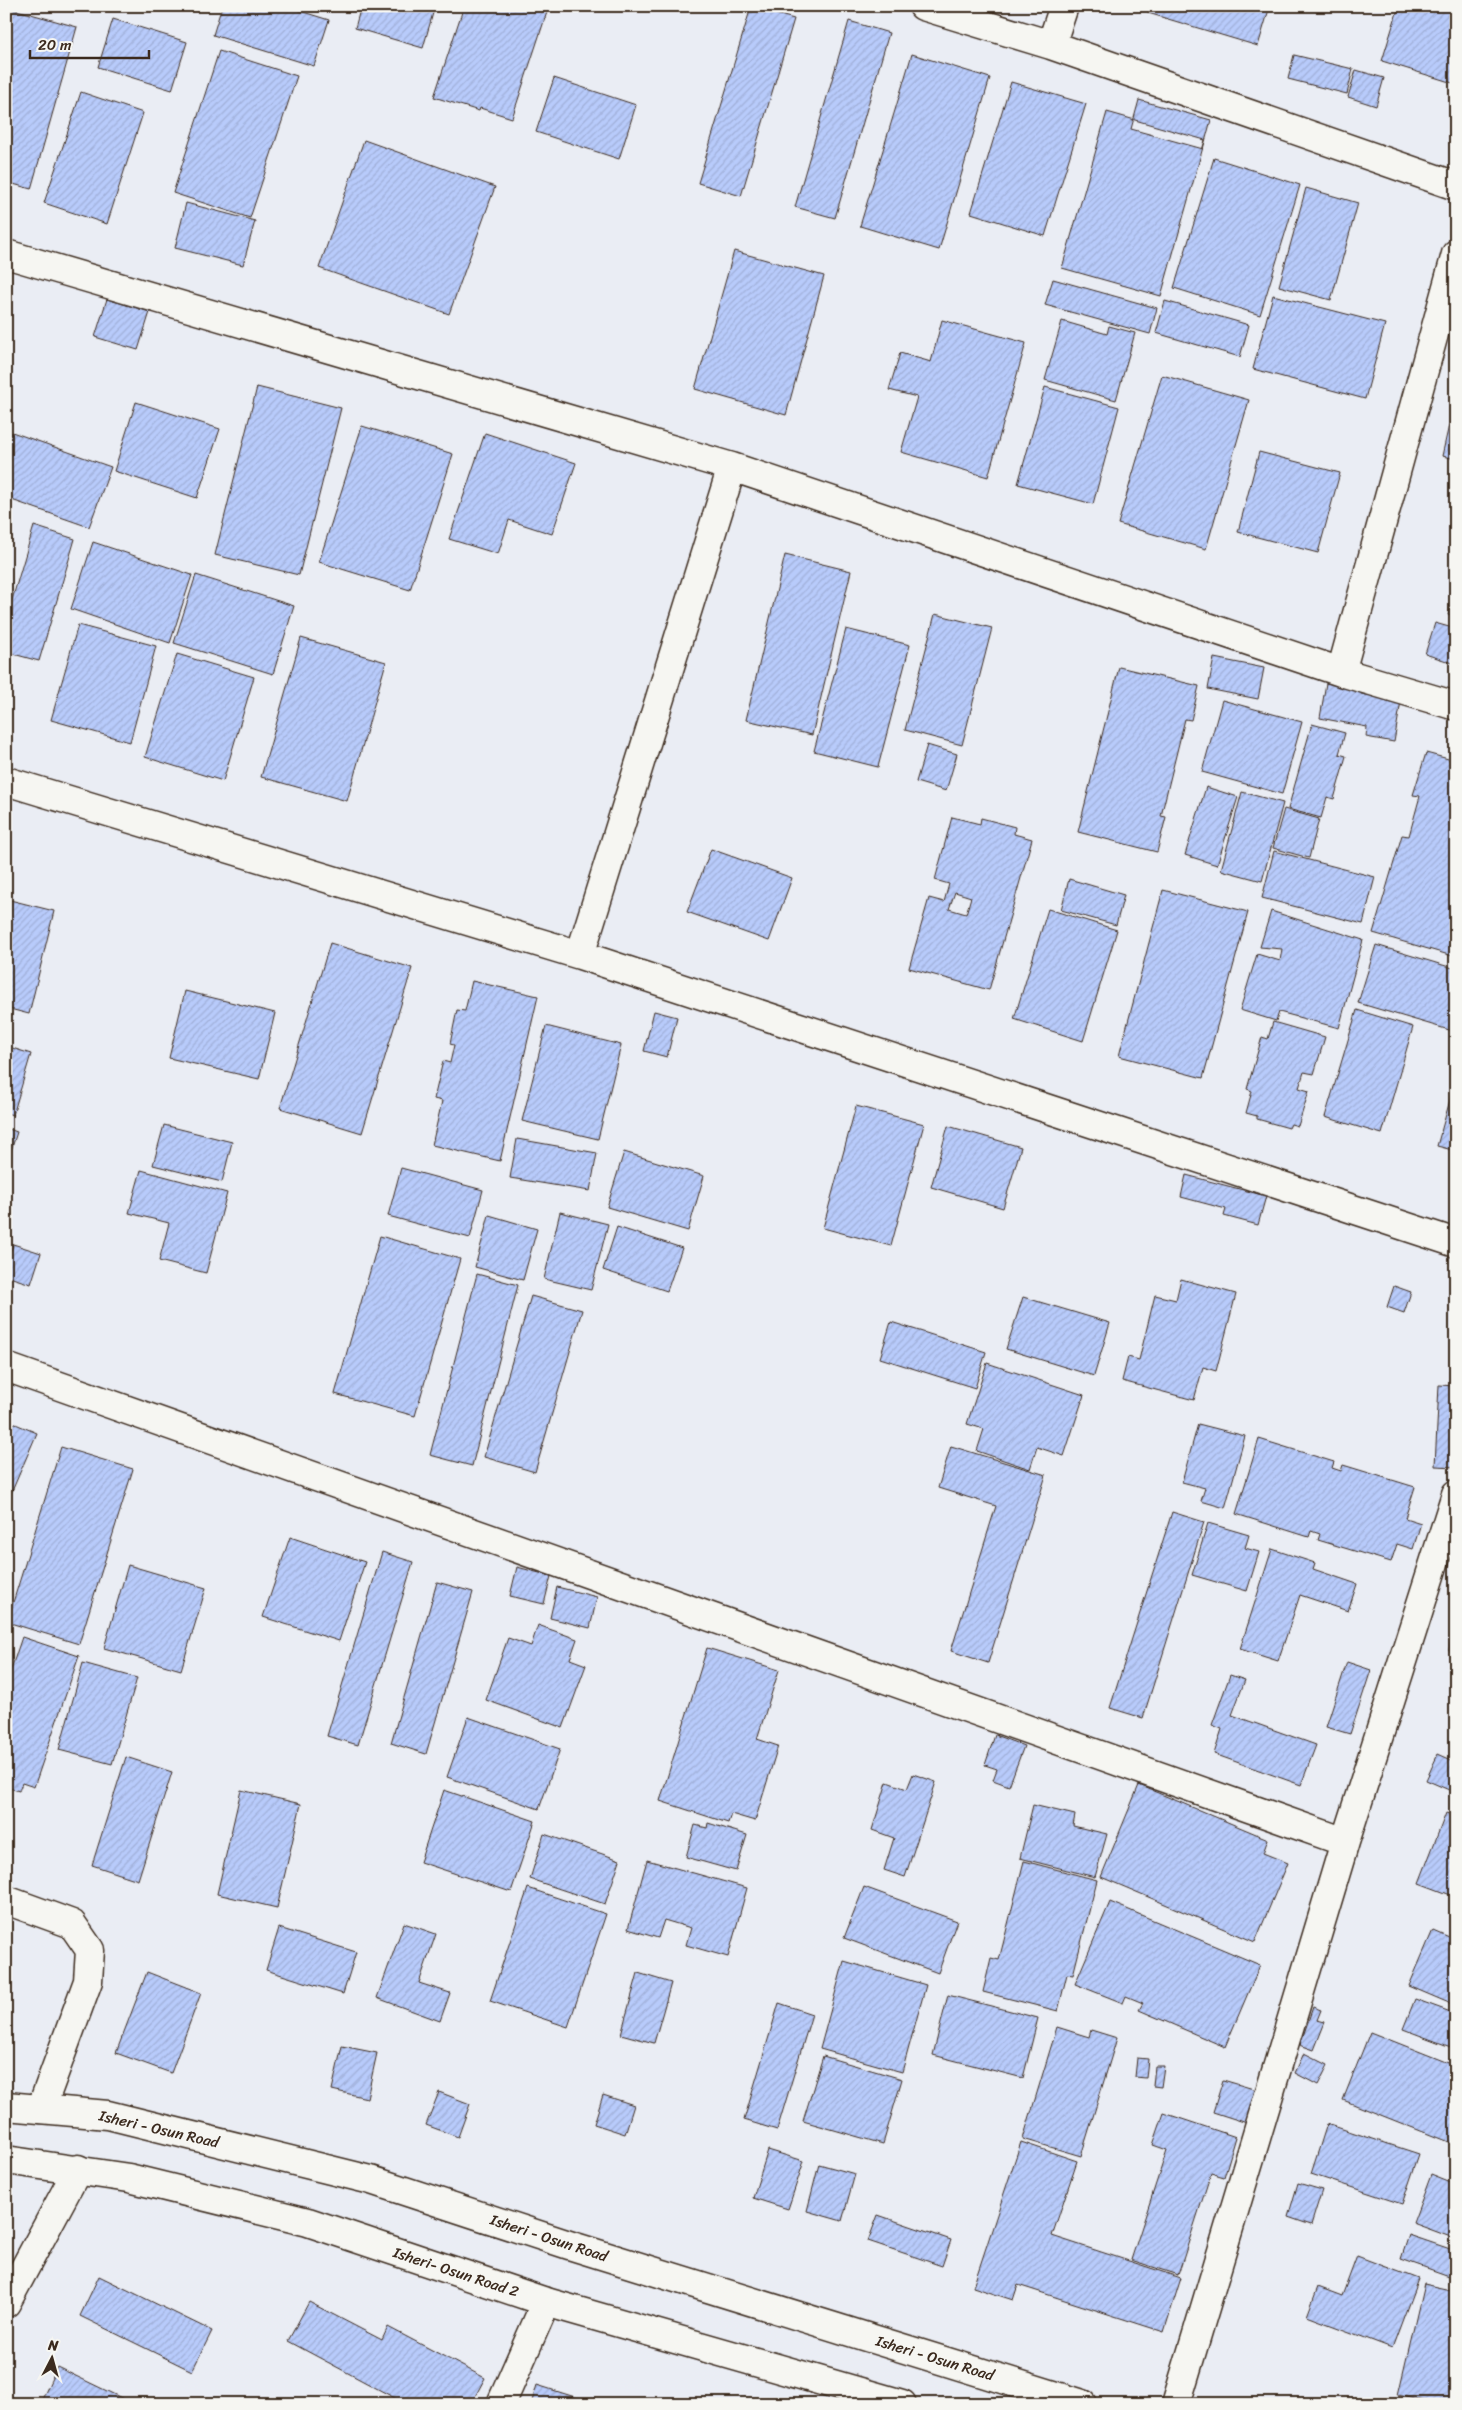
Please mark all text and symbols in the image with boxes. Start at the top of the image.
scale bar [30,28,149,60]
text: 20 m [38,32,72,58]
street label: Isheri - Osun Road [96,2102,223,2156]
street label: Isheri - Osun Road [486,2206,612,2270]
street label: Isheri- Osun Road 2 [389,2239,523,2305]
street label: Isheri - Osun Road [872,2327,998,2389]
north arrow [28,2332,78,2382]
text: N [46,2333,60,2359]

